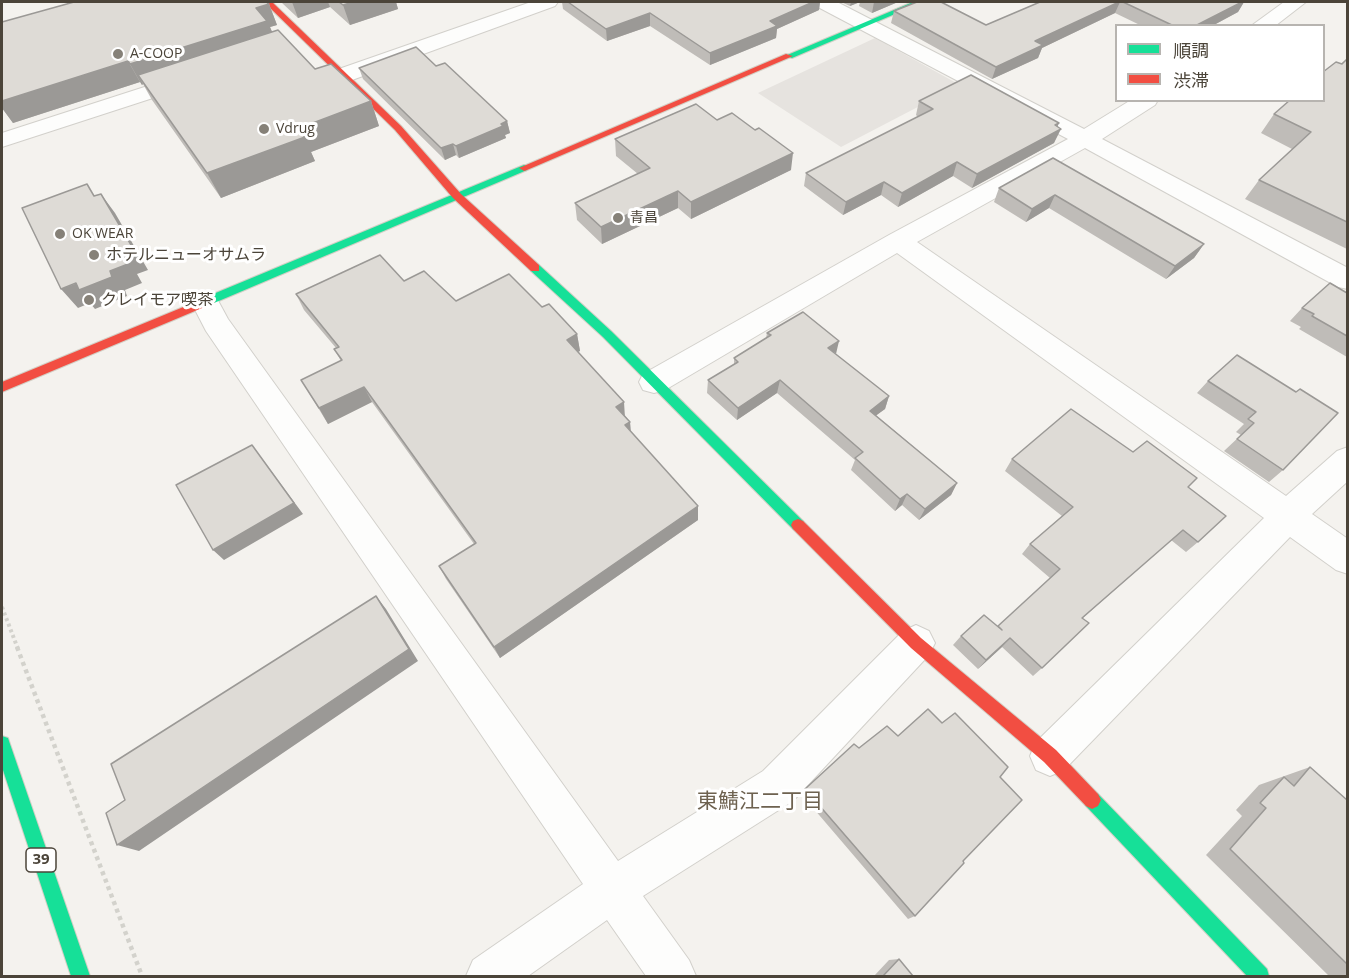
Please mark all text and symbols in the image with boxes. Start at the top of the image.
legend [1115,24,1325,102]
text: 順調 [1173,38,1209,62]
place label: A-COOP [130,46,182,62]
marker: A-COOP [111,47,125,61]
text: 渋滞 [1173,68,1209,92]
place label: Vdrug [276,121,315,137]
marker: Vdrug [257,122,271,136]
place label: 青昌 [630,210,658,226]
marker: 青昌 [611,211,625,225]
place label: OK WEAR [72,226,133,242]
marker: OK WEAR [53,227,67,241]
place label: ホテルニューオサムラ [106,245,266,265]
marker: ホテルニューオサムラ [87,248,101,262]
place label: クレイモア喫茶 [101,290,213,310]
marker: クレイモア喫茶 [82,293,96,307]
district label: 東鯖江二丁目 [697,789,823,815]
road number: 39 [26,848,56,872]

